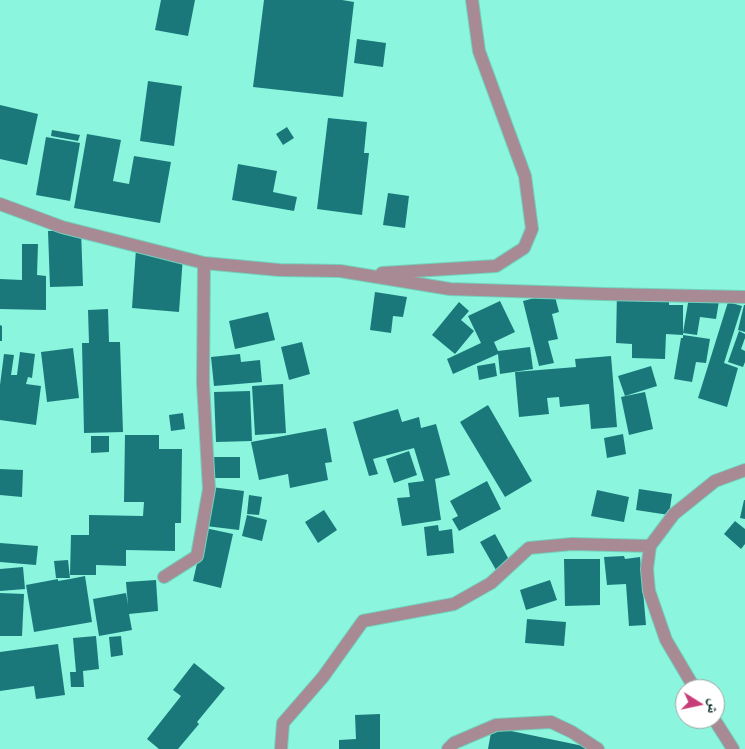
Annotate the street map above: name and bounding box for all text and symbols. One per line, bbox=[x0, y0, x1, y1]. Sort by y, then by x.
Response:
north arrow bbox=[675, 679, 725, 729]
text: ش bbox=[705, 698, 723, 715]

